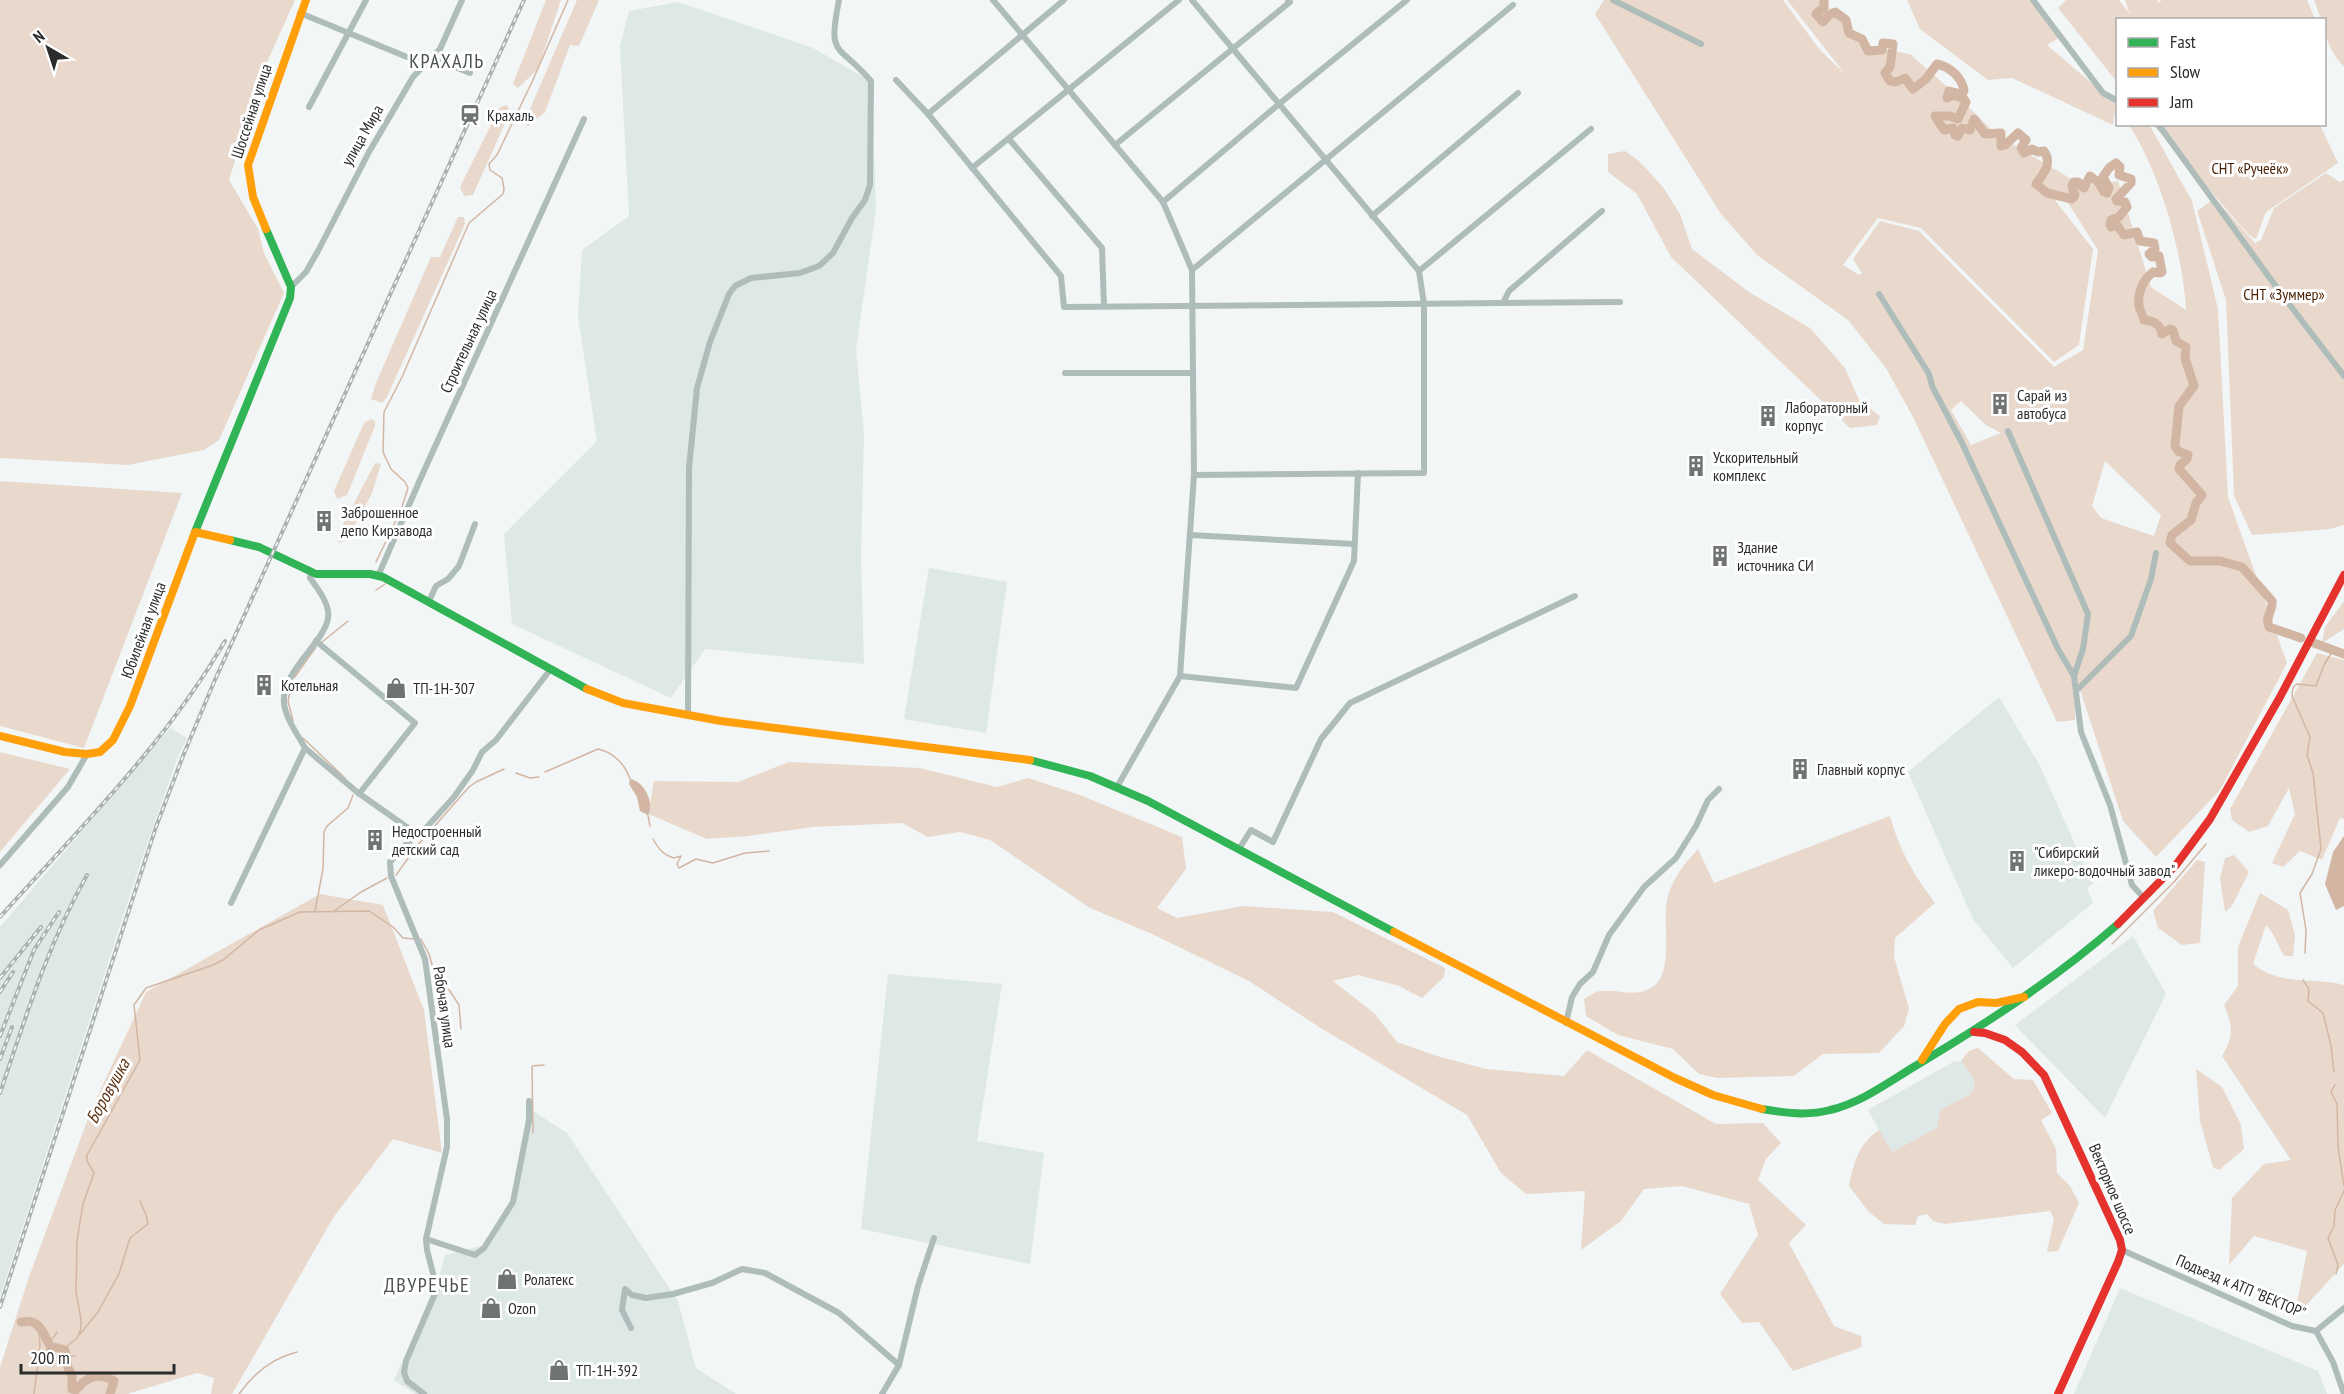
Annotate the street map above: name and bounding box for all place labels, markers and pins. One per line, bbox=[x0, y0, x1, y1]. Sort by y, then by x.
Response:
station icon: Крахаль bbox=[458, 103, 482, 127]
place label: Крахаль bbox=[487, 105, 534, 125]
place label: Сарай из автобуса bbox=[2017, 385, 2068, 423]
building icon: Сарай из автобуса bbox=[1988, 392, 2012, 416]
place label: Лабораторный корпус bbox=[1784, 397, 1868, 435]
building icon: Лабораторный корпус bbox=[1756, 404, 1780, 428]
place label: Ускорительный комплекс bbox=[1713, 447, 1798, 485]
building icon: Ускорительный комплекс bbox=[1684, 454, 1708, 478]
place label: Заброшенное депо Кирзавода bbox=[341, 502, 433, 540]
building icon: Заброшенное депо Кирзавода bbox=[312, 509, 336, 533]
place label: Здание источника СИ bbox=[1737, 537, 1814, 575]
building icon: Здание источника СИ bbox=[1708, 544, 1732, 568]
building icon: Котельная bbox=[252, 673, 276, 697]
place label: Котельная bbox=[281, 675, 338, 695]
shop icon: ТП-1Н-307 bbox=[384, 676, 408, 700]
place label: ТП-1Н-307 bbox=[413, 678, 475, 698]
building icon: Главный корпус bbox=[1788, 757, 1812, 781]
place label: Главный корпус bbox=[1817, 759, 1905, 779]
place label: Недостроенный детский сад bbox=[392, 821, 482, 859]
building icon: Недостроенный детский сад bbox=[363, 828, 387, 852]
place label: "Сибирский ликеро-водочный завод" bbox=[2033, 842, 2175, 880]
building icon: "Сибирский ликеро-водочный завод" bbox=[2005, 849, 2029, 873]
shop icon: Ролатекс bbox=[495, 1267, 519, 1291]
place label: Ролатекс bbox=[524, 1269, 574, 1289]
shop icon: Ozon bbox=[479, 1296, 503, 1320]
place label: Ozon bbox=[508, 1298, 536, 1318]
shop icon: ТП-1Н-392 bbox=[547, 1358, 571, 1382]
place label: ТП-1Н-392 bbox=[576, 1360, 638, 1380]

